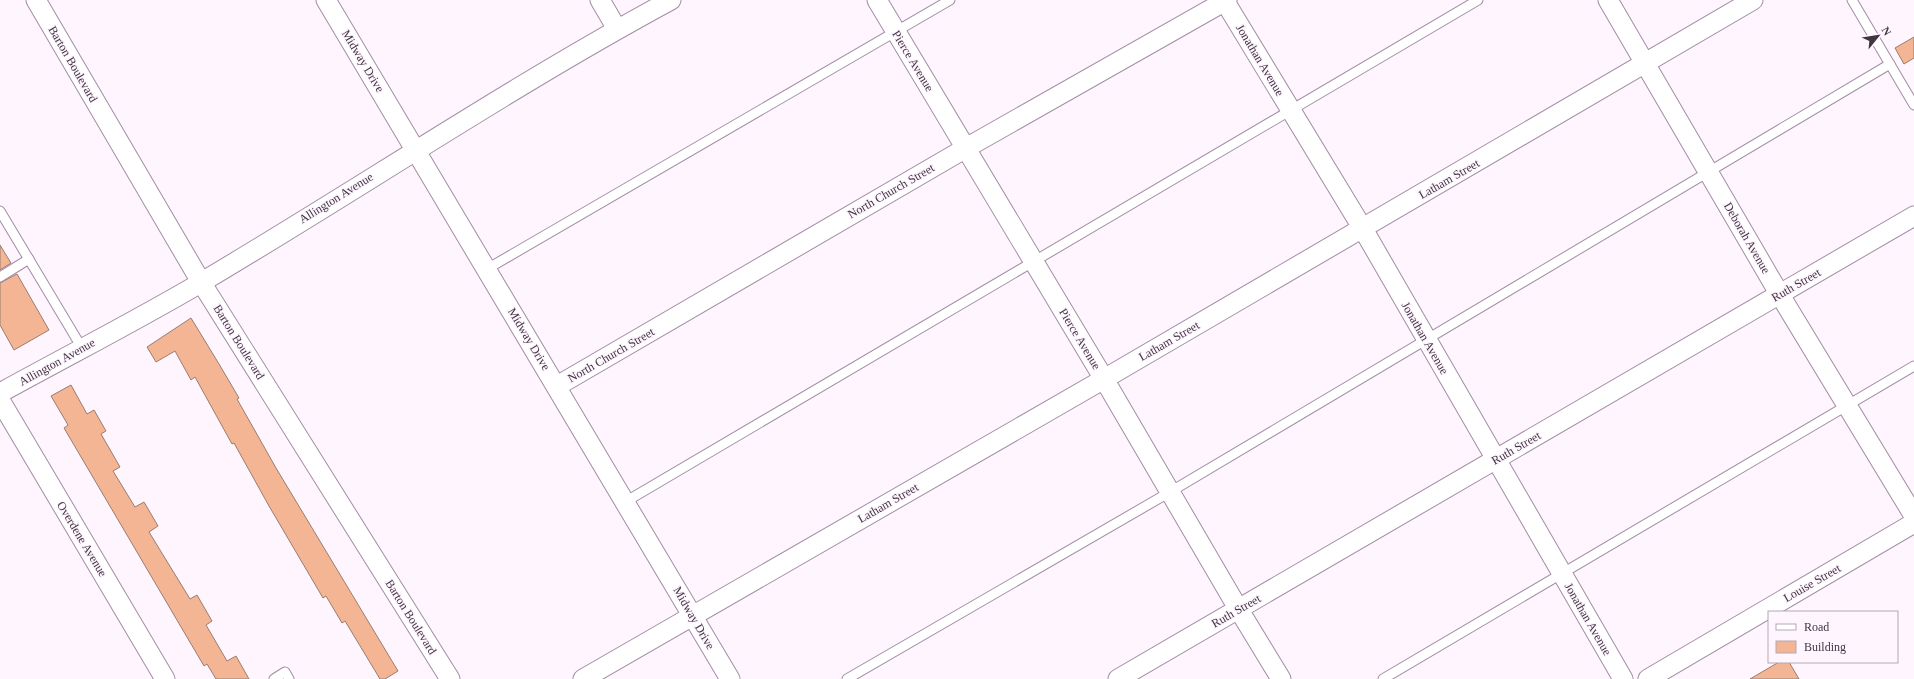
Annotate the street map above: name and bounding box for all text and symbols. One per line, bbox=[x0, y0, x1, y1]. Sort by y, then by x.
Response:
north arrow bbox=[1858, 16, 1898, 56]
street label: Jonathan Avenue bbox=[1233, 21, 1287, 99]
street label: Barton Boulevard bbox=[46, 23, 100, 105]
text: N bbox=[1879, 25, 1894, 37]
street label: Midway Drive bbox=[339, 27, 387, 95]
street label: Pierce Avenue bbox=[889, 28, 937, 94]
street label: Latham Street bbox=[1416, 156, 1482, 202]
street label: North Church Street bbox=[845, 160, 937, 221]
street label: Allington Avenue bbox=[296, 170, 376, 226]
street label: Deborah Avenue bbox=[1721, 200, 1773, 276]
street label: Ruth Street bbox=[1769, 265, 1824, 305]
street label: Jonathan Avenue bbox=[1399, 299, 1451, 377]
street label: Barton Boulevard bbox=[210, 302, 268, 382]
street label: Midway Drive bbox=[505, 305, 553, 373]
street label: Pierce Avenue bbox=[1056, 306, 1104, 372]
street label: Latham Street bbox=[1136, 318, 1202, 364]
street label: North Church Street bbox=[565, 324, 657, 385]
street label: Allington Avenue bbox=[17, 335, 97, 389]
street label: Ruth Street bbox=[1489, 428, 1544, 468]
street label: Latham Street bbox=[855, 480, 921, 526]
street label: Overdene Avenue bbox=[54, 499, 110, 579]
street label: Louise Street bbox=[1781, 561, 1844, 605]
street label: Barton Boulevard bbox=[382, 577, 440, 657]
street label: Jonathan Avenue bbox=[1562, 580, 1614, 658]
street label: Midway Drive bbox=[670, 584, 718, 652]
street label: Ruth Street bbox=[1209, 591, 1264, 631]
legend bbox=[1768, 611, 1898, 663]
text: Road bbox=[1804, 620, 1829, 634]
text: Building bbox=[1804, 640, 1846, 654]

